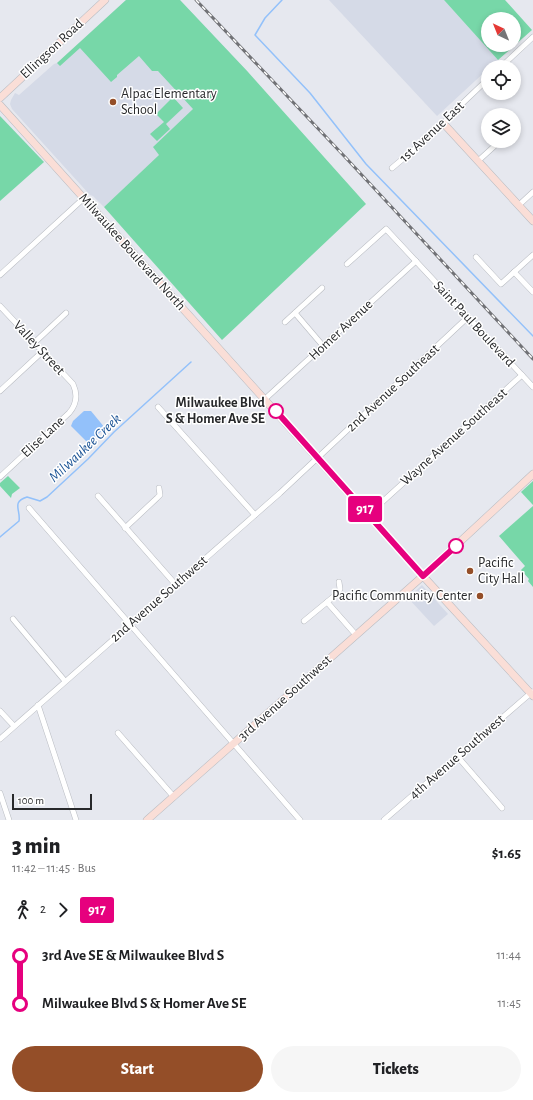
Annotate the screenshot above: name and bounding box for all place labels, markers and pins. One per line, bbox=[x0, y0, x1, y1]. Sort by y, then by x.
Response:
place label: Alpac Elementary School bbox=[121, 87, 217, 117]
marker: Alpac Elementary School bbox=[108, 97, 118, 107]
place label: Milwaukee Blvd S & Homer Ave SE bbox=[166, 396, 266, 426]
marker: Milwaukee Blvd S & Homer Ave SE bbox=[268, 403, 284, 419]
unlabelled marker bbox=[448, 538, 464, 554]
place label: Pacific City Hall bbox=[478, 556, 524, 586]
marker: Pacific City Hall bbox=[465, 566, 475, 576]
place label: Pacific Community Center bbox=[332, 589, 472, 603]
marker: Pacific Community Center bbox=[475, 591, 485, 601]

